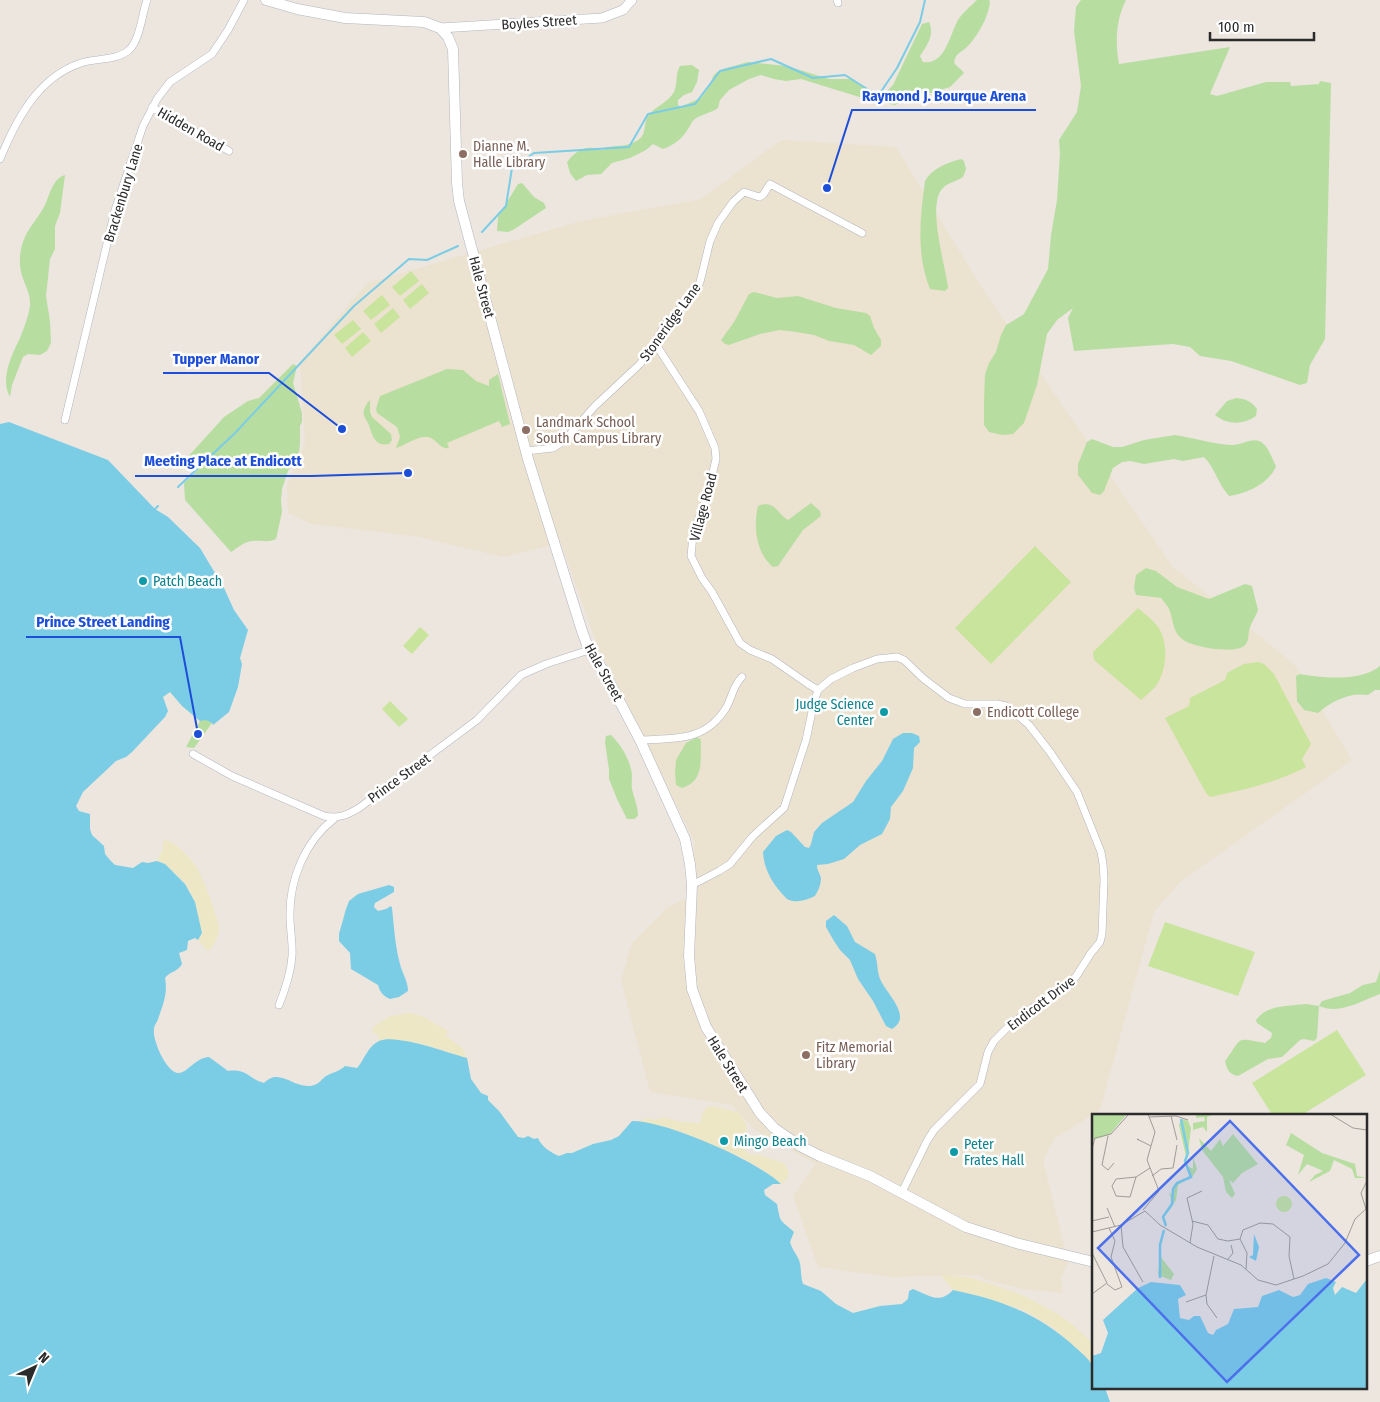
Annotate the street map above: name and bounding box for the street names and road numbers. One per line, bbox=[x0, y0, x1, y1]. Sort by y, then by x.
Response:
street label: Boyles Street bbox=[501, 11, 578, 34]
street label: Hidden Road bbox=[155, 104, 227, 155]
street label: Brackenbury Lane bbox=[100, 142, 147, 244]
street label: Hale Street bbox=[465, 254, 498, 320]
street label: Stoneridge Lane bbox=[636, 280, 705, 365]
street label: Village Road bbox=[686, 471, 721, 543]
street label: Hale Street bbox=[581, 640, 627, 704]
street label: Prince Street bbox=[365, 750, 434, 807]
street label: Endicott Drive bbox=[1004, 972, 1078, 1034]
street label: Hale Street bbox=[704, 1033, 752, 1096]

